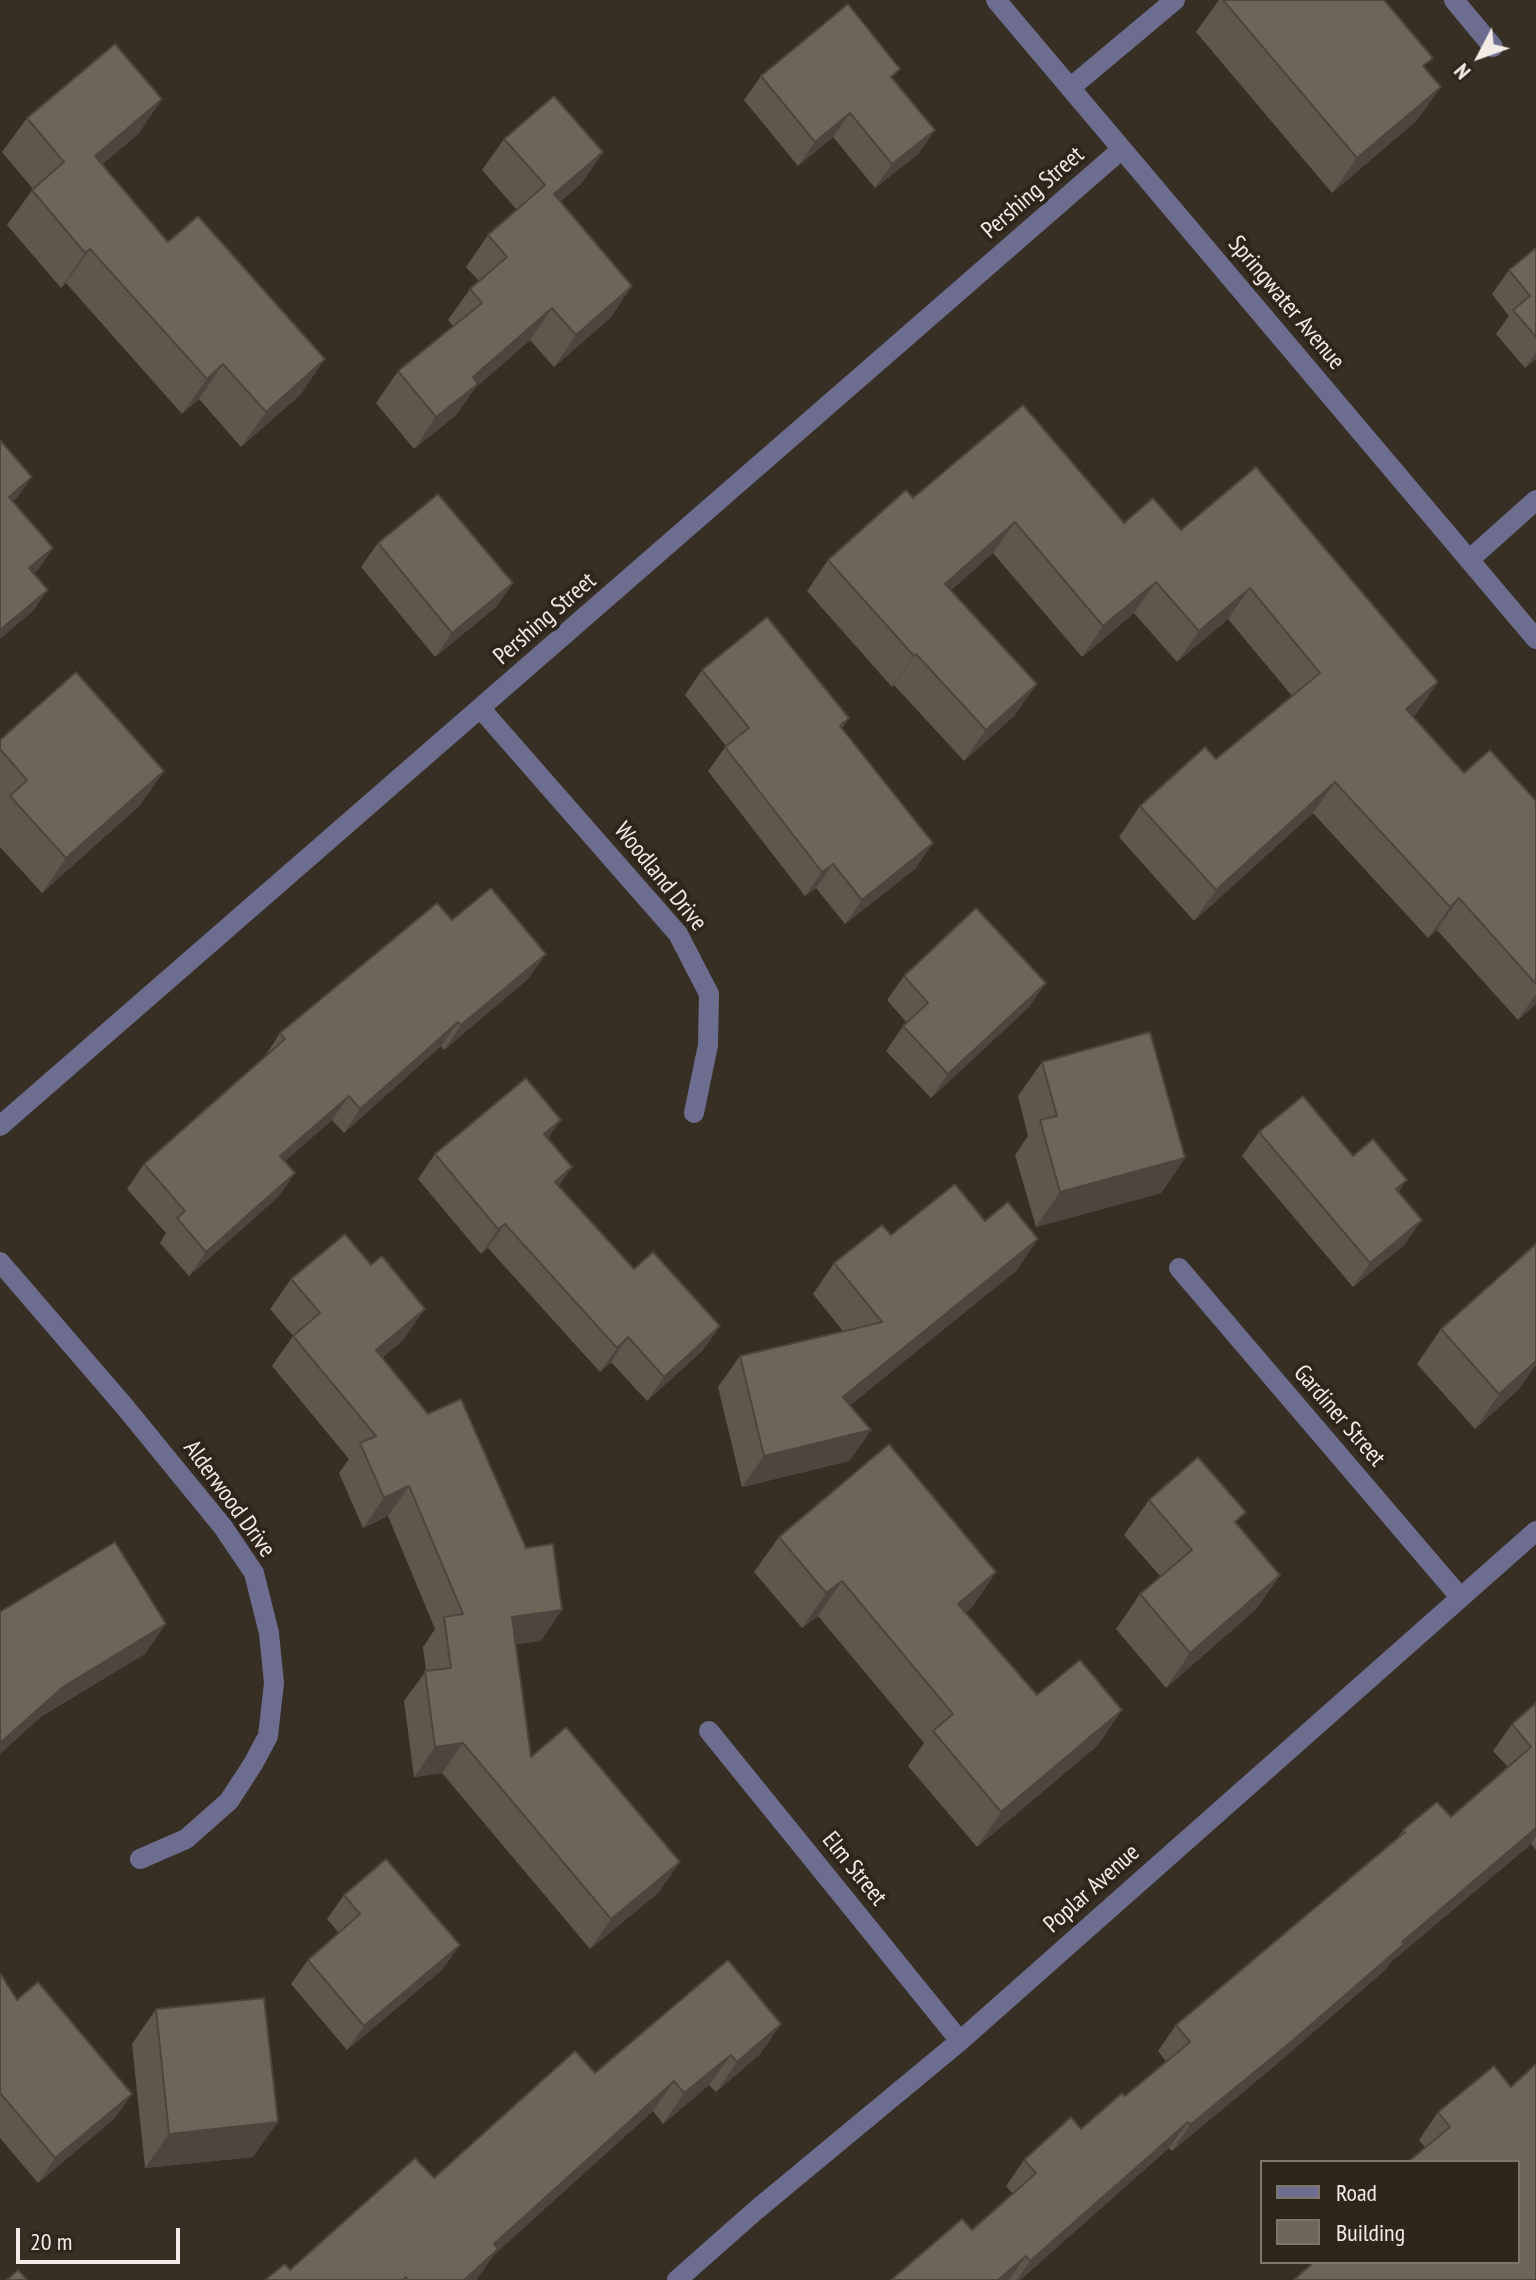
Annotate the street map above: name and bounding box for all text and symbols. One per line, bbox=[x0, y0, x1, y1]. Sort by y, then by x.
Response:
north arrow bbox=[1440, 16, 1520, 96]
text: N bbox=[1447, 58, 1476, 85]
street label: Pershing Street bbox=[976, 141, 1090, 245]
street label: Springwater Avenue bbox=[1222, 230, 1350, 376]
street label: Pershing Street bbox=[488, 567, 602, 671]
street label: Woodland Drive bbox=[608, 817, 712, 937]
street label: Gardiner Street bbox=[1287, 1359, 1391, 1473]
street label: Alderwood Drive bbox=[177, 1435, 281, 1563]
street label: Elm Street bbox=[816, 1826, 892, 1912]
street label: Poplar Avenue bbox=[1038, 1839, 1146, 1939]
legend bbox=[1260, 2160, 1520, 2264]
text: Road bbox=[1336, 2177, 1377, 2208]
scale bar bbox=[20, 2212, 184, 2262]
text: Building bbox=[1336, 2217, 1405, 2248]
text: 20 m bbox=[30, 2226, 72, 2257]

